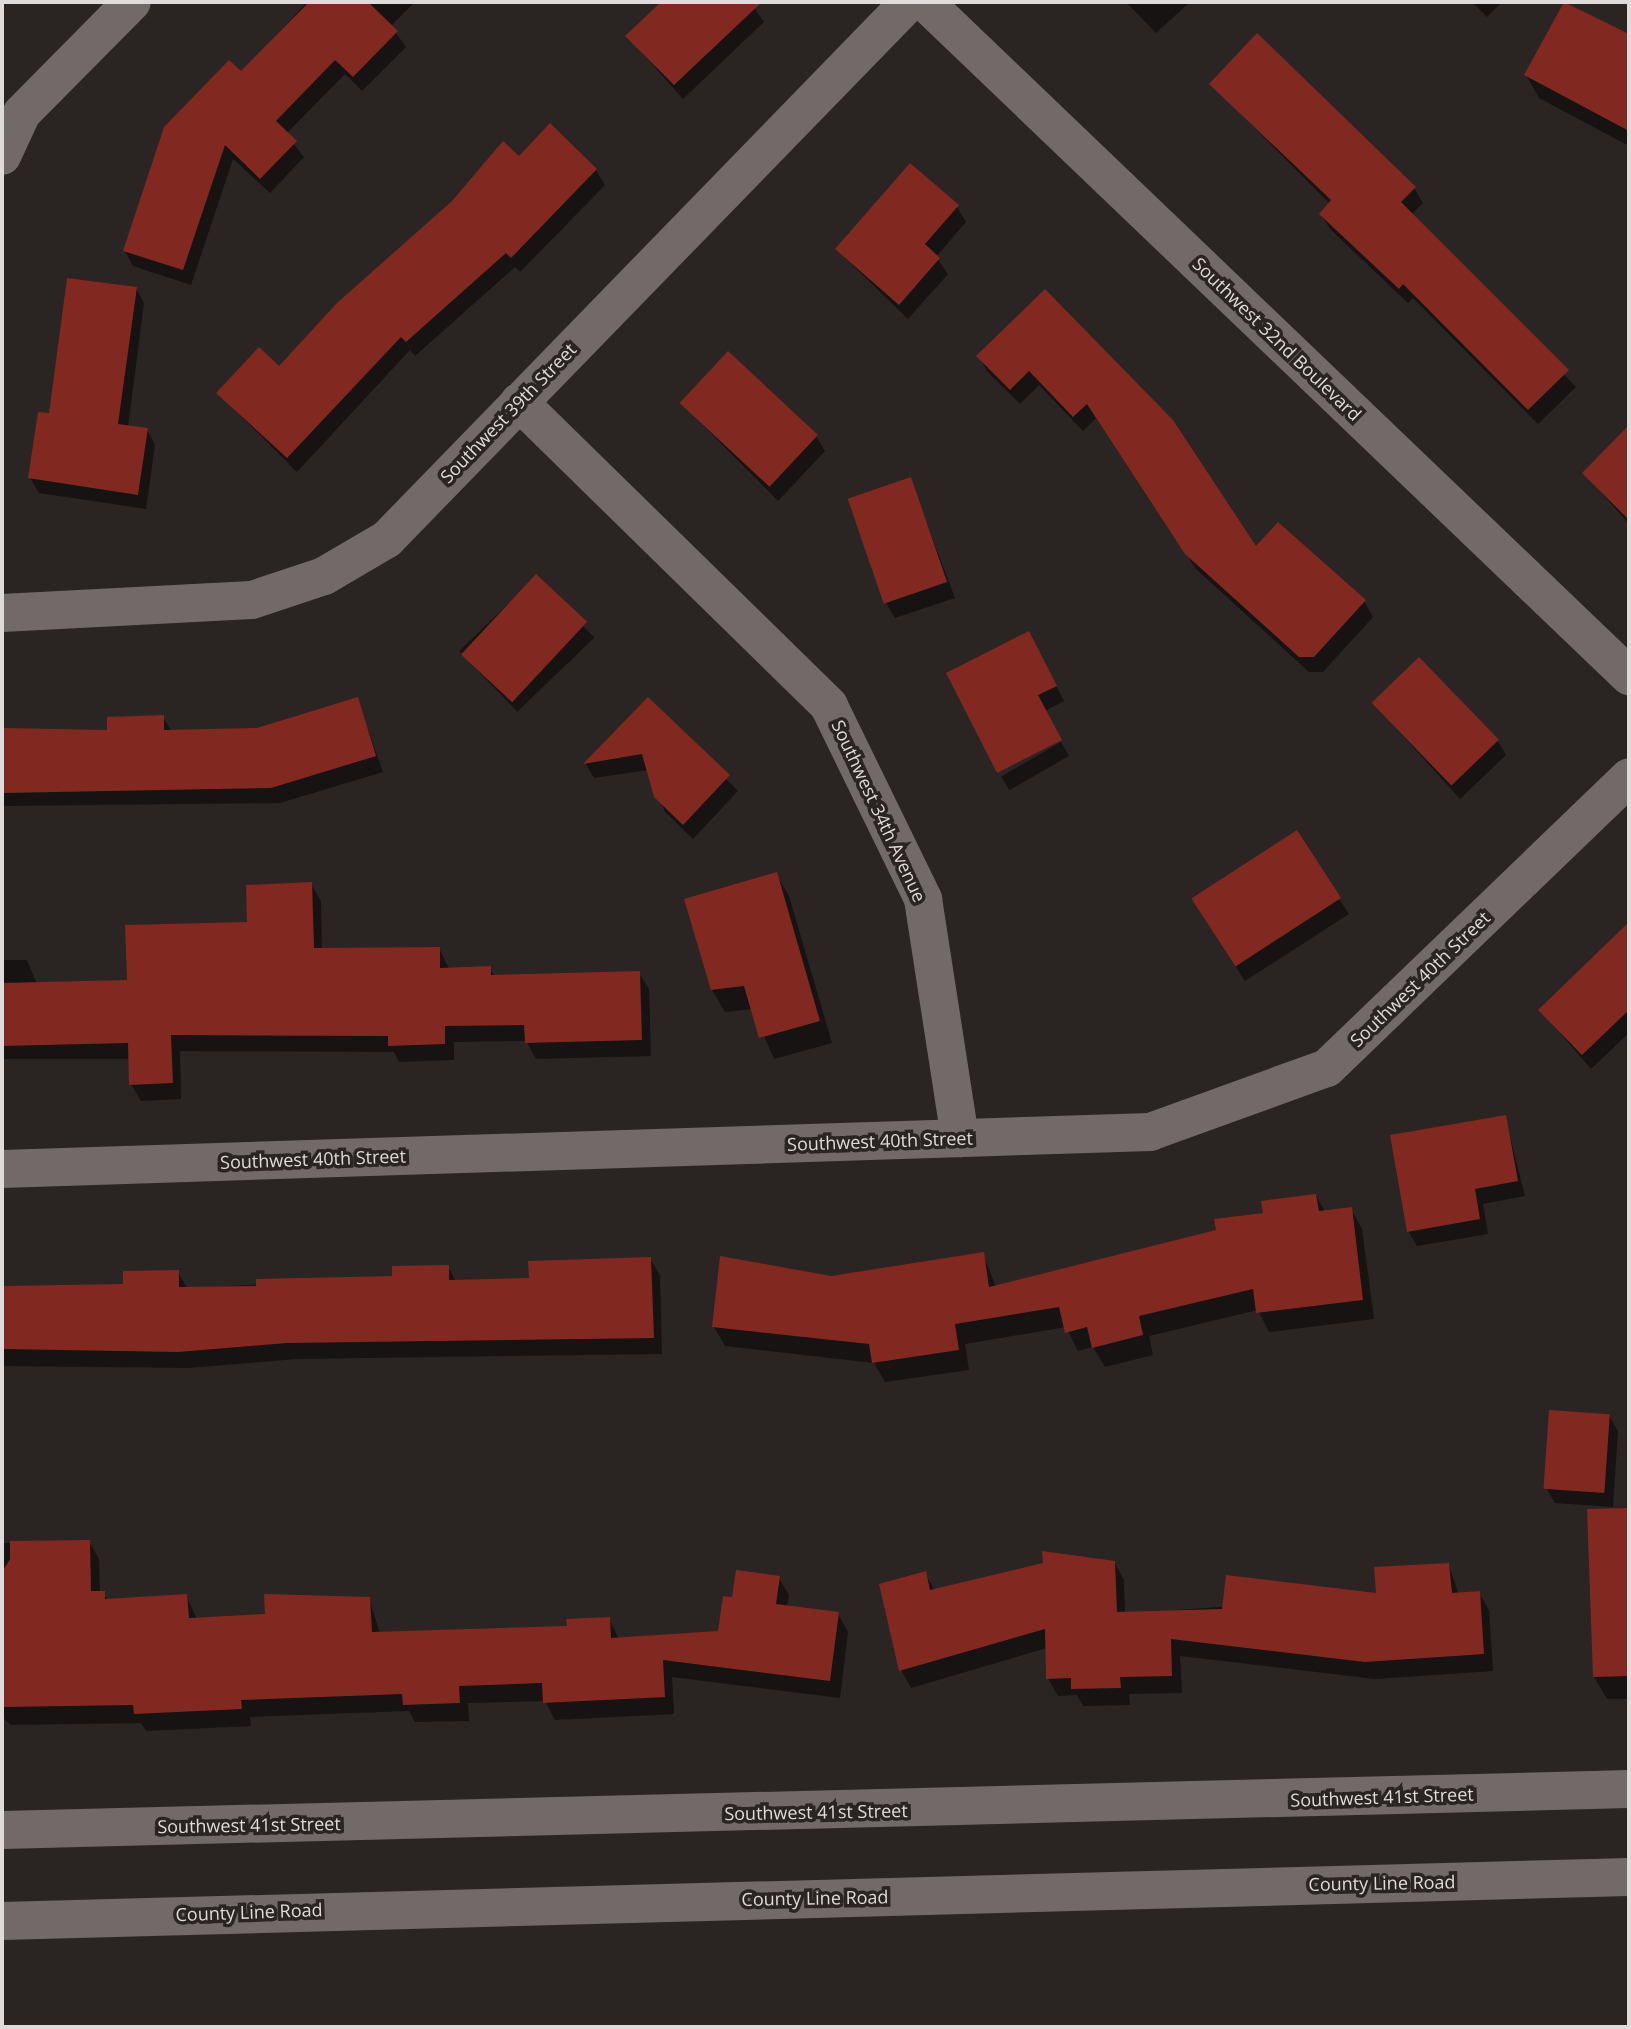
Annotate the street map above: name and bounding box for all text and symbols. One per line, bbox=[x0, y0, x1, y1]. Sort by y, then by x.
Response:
street label: Southwest 32nd Boulevard bbox=[1188, 253, 1366, 425]
street label: Southwest 39th Street bbox=[436, 339, 580, 487]
street label: Southwest 34th Avenue bbox=[827, 717, 931, 905]
street label: Southwest 40th Street bbox=[1346, 907, 1494, 1051]
street label: Southwest 40th Street bbox=[787, 1127, 973, 1155]
street label: Southwest 40th Street bbox=[220, 1145, 406, 1173]
street label: Southwest 41st Street bbox=[1290, 1783, 1474, 1811]
street label: Southwest 41st Street bbox=[724, 1800, 908, 1824]
street label: Southwest 41st Street bbox=[157, 1813, 341, 1837]
street label: County Line Road bbox=[1308, 1871, 1456, 1895]
street label: County Line Road bbox=[741, 1886, 889, 1910]
street label: County Line Road bbox=[175, 1899, 323, 1925]

